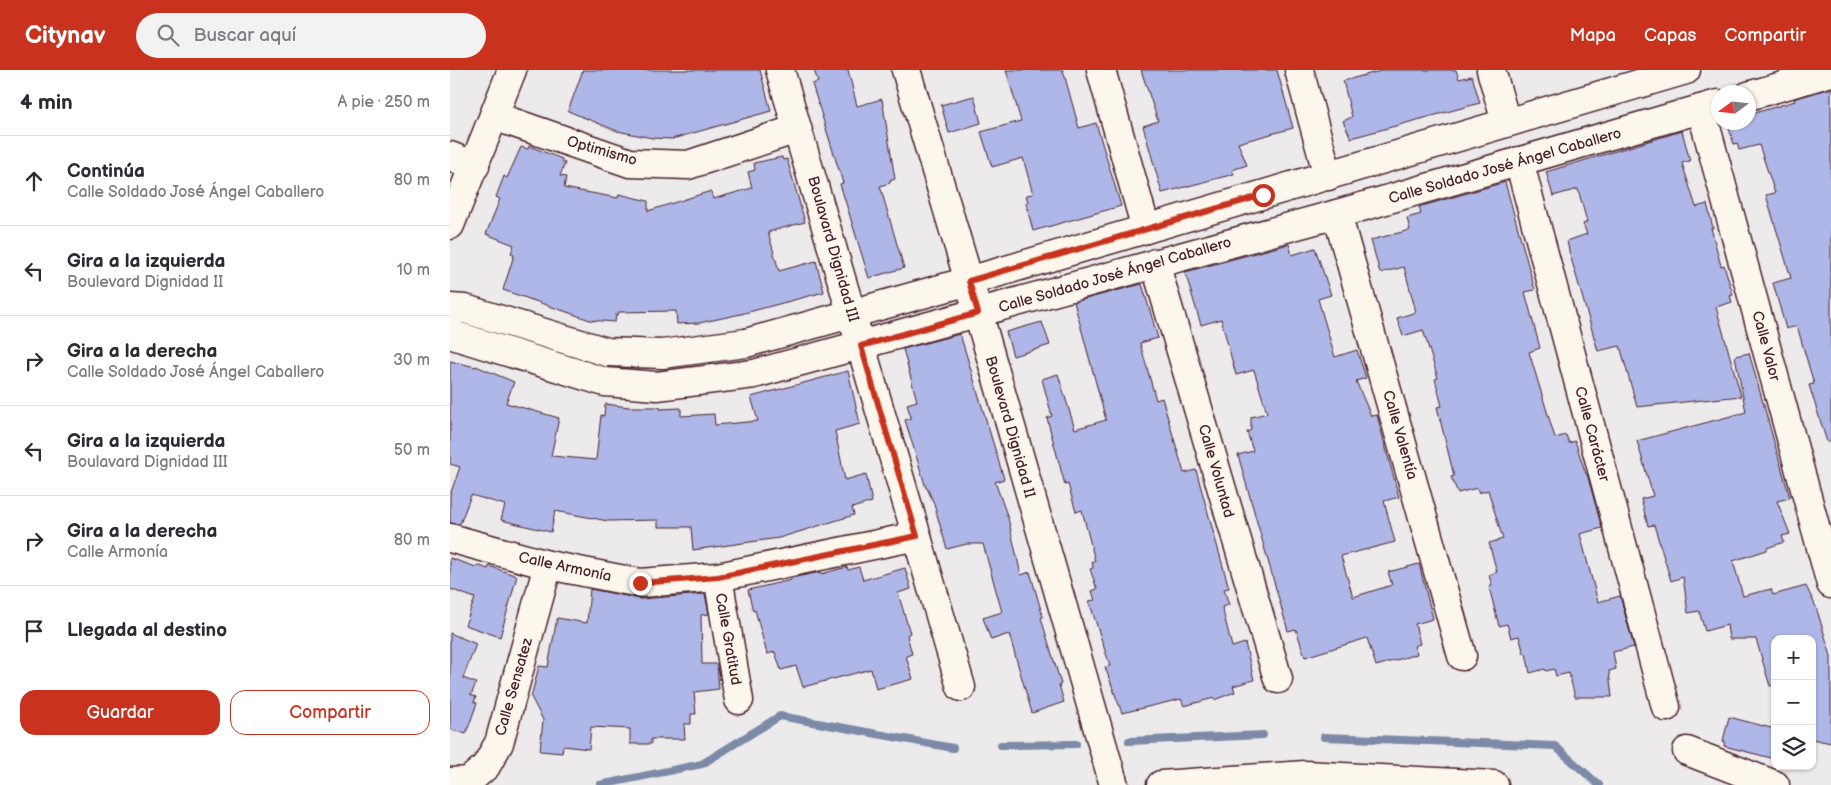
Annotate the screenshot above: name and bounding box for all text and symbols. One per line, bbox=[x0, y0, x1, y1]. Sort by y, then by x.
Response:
search box bbox=[136, 13, 486, 58]
text: Citynav bbox=[25, 21, 106, 50]
icon: search bbox=[154, 21, 182, 49]
text: Buscar aquí bbox=[194, 24, 296, 47]
text: Mapa bbox=[1570, 25, 1616, 46]
text: Capas bbox=[1644, 25, 1697, 46]
text: Compartir bbox=[1725, 25, 1806, 46]
north arrow bbox=[1711, 85, 1756, 130]
text: 4 min bbox=[20, 90, 73, 115]
text: A pie · 250 m bbox=[337, 93, 430, 112]
street label: Calle Soldado José Ángel Caballero bbox=[1386, 124, 1624, 208]
street label: Optimismo bbox=[565, 132, 639, 170]
text: Continúa bbox=[67, 160, 145, 183]
icon: ahead bbox=[20, 167, 48, 195]
text: 80 m bbox=[394, 171, 430, 190]
street label: Boulavard Dignidad III bbox=[803, 174, 863, 324]
text: Calle Soldado José Ángel Caballero bbox=[67, 183, 324, 202]
route start bbox=[1252, 184, 1275, 207]
street label: Calle Soldado José Ángel Caballero bbox=[996, 233, 1234, 317]
text: Gira a la izquierda bbox=[67, 250, 225, 273]
icon: left bbox=[20, 257, 48, 285]
text: 10 m bbox=[397, 261, 430, 280]
text: Boulevard Dignidad II bbox=[67, 273, 223, 292]
street label: Calle Valor bbox=[1748, 309, 1785, 384]
text: Gira a la derecha bbox=[67, 340, 217, 363]
icon: right bbox=[20, 347, 48, 375]
text: 30 m bbox=[393, 351, 430, 370]
street label: Boulevard Dignidad II bbox=[981, 354, 1039, 500]
text: Calle Soldado José Ángel Caballero bbox=[67, 363, 324, 382]
street label: Calle Carácter bbox=[1570, 384, 1614, 484]
street label: Calle Valentía bbox=[1378, 388, 1422, 482]
street label: Calle Voluntad bbox=[1194, 422, 1238, 520]
text: Gira a la izquierda bbox=[67, 430, 225, 453]
icon: left bbox=[20, 437, 48, 465]
text: 50 m bbox=[394, 441, 430, 460]
text: Boulavard Dignidad III bbox=[67, 453, 228, 472]
text: Gira a la derecha bbox=[67, 520, 217, 543]
icon: right bbox=[20, 527, 48, 555]
text: 80 m bbox=[394, 531, 430, 550]
text: Calle Armonía bbox=[67, 543, 168, 562]
street label: Calle Armonía bbox=[517, 548, 613, 586]
route end bbox=[629, 572, 652, 595]
street label: Calle Gratitud bbox=[711, 591, 745, 687]
icon: arrive bbox=[20, 617, 48, 645]
text: Llegada al destino bbox=[67, 619, 227, 642]
street label: Calle Sensatez bbox=[491, 635, 537, 738]
map controls bbox=[1771, 635, 1816, 770]
button: + bbox=[1771, 635, 1816, 680]
button: − bbox=[1771, 680, 1816, 725]
button: Guardar bbox=[20, 690, 220, 735]
button: Compartir bbox=[230, 690, 430, 735]
button: layers bbox=[1771, 725, 1816, 770]

